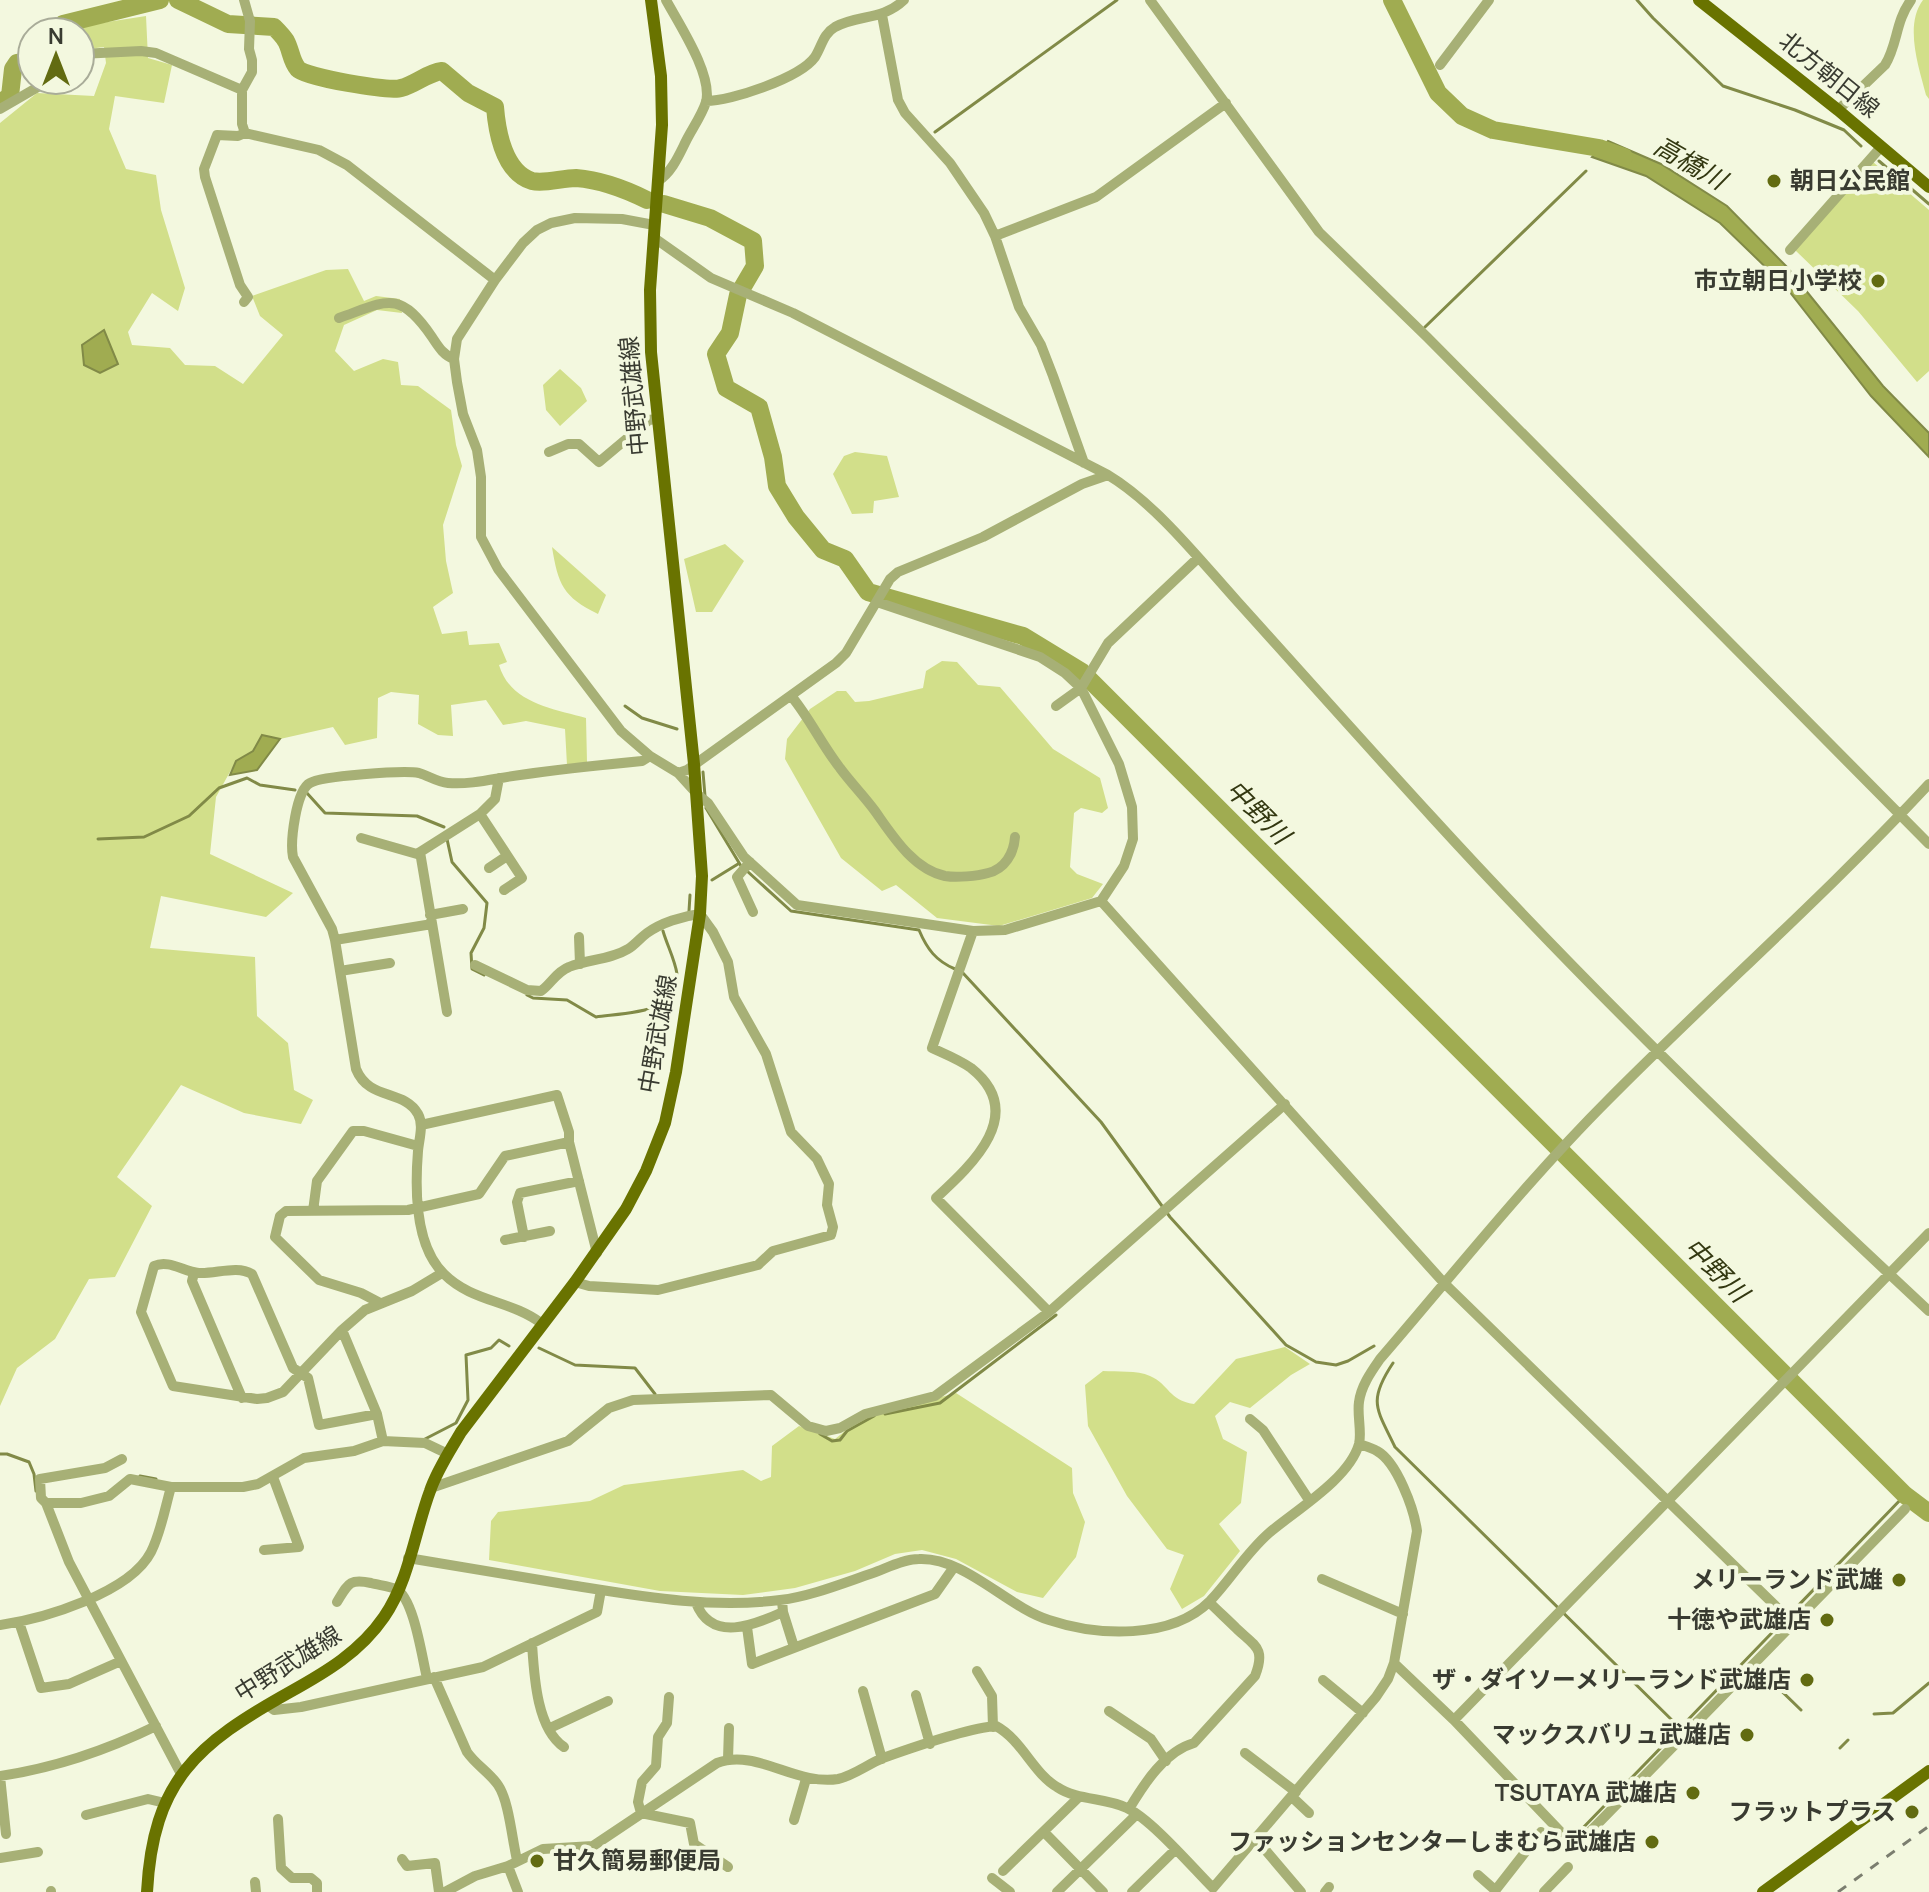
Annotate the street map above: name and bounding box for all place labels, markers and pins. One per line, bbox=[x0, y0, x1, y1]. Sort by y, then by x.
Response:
place label: 朝日公民館 bbox=[1790, 163, 1910, 196]
marker: 朝日公民館 bbox=[1765, 172, 1783, 190]
place label: 市立朝日小学校 bbox=[1694, 263, 1862, 296]
marker: 市立朝日小学校 bbox=[1869, 272, 1887, 290]
place label: メリーランド武雄 bbox=[1691, 1562, 1883, 1595]
marker: メリーランド武雄 bbox=[1890, 1571, 1908, 1589]
place label: 十徳や武雄店 bbox=[1667, 1602, 1811, 1635]
marker: 十徳や武雄店 bbox=[1818, 1611, 1836, 1629]
place label: ザ・ダイソーメリーランド武雄店 bbox=[1432, 1662, 1791, 1695]
marker: ザ・ダイソーメリーランド武雄店 bbox=[1798, 1671, 1816, 1689]
place label: マックスバリュ武雄店 bbox=[1492, 1717, 1731, 1750]
marker: マックスバリュ武雄店 bbox=[1738, 1726, 1756, 1744]
place label: TSUTAYA 武雄店 bbox=[1495, 1775, 1677, 1808]
marker: TSUTAYA 武雄店 bbox=[1684, 1784, 1702, 1802]
place label: フラットプラス bbox=[1728, 1794, 1896, 1827]
marker: フラットプラス bbox=[1903, 1803, 1921, 1821]
place label: ファッションセンターしまむら武雄店 bbox=[1228, 1824, 1636, 1857]
marker: ファッションセンターしまむら武雄店 bbox=[1643, 1833, 1661, 1851]
place label: 甘久簡易郵便局 bbox=[553, 1843, 721, 1876]
marker: 甘久簡易郵便局 bbox=[528, 1852, 546, 1870]

